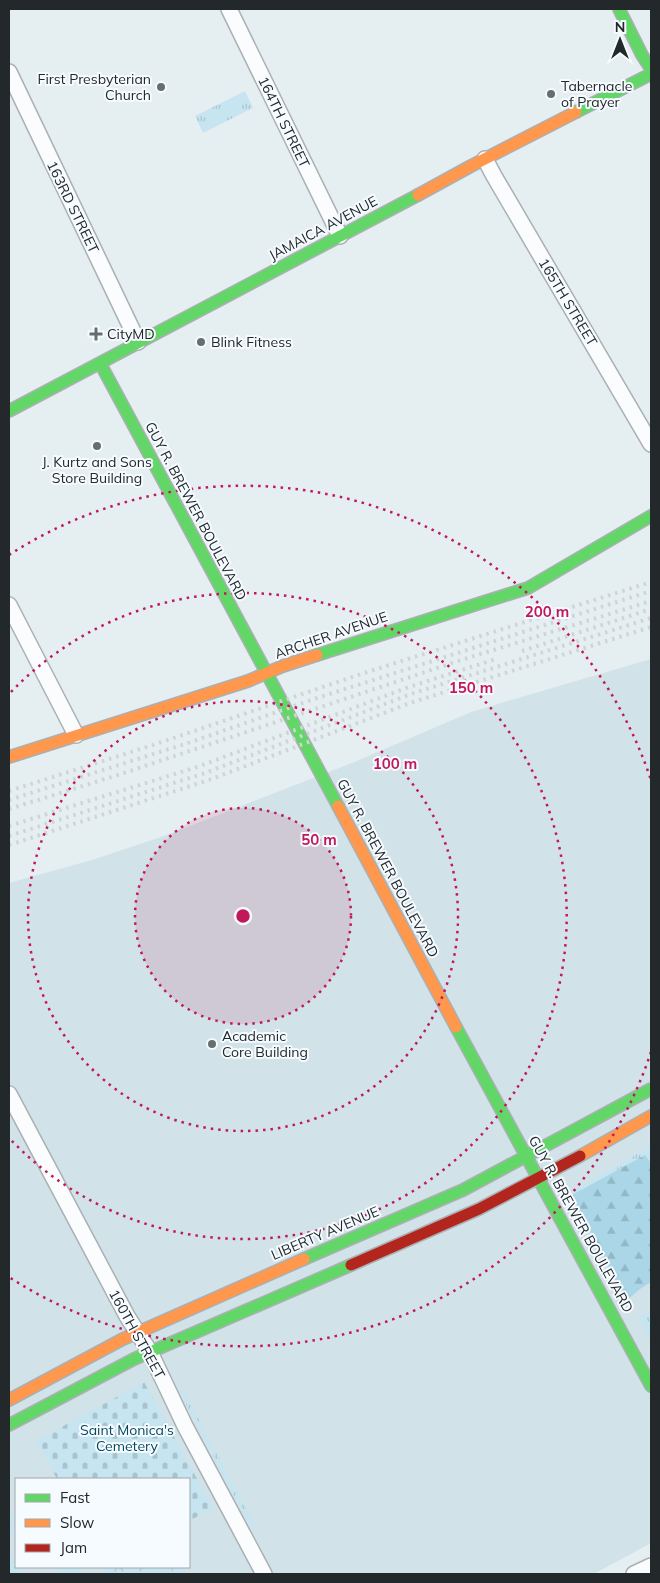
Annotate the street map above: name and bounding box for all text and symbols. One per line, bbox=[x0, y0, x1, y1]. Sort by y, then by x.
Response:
north arrow bbox=[595, 15, 645, 65]
text: N bbox=[615, 18, 625, 36]
place label: First Presbyterian Church bbox=[38, 70, 151, 104]
street label: 164TH STREET bbox=[254, 73, 314, 171]
place label: Tabernacle of Prayer bbox=[561, 77, 632, 111]
marker: First Presbyterian Church bbox=[155, 81, 167, 93]
marker: Tabernacle of Prayer bbox=[545, 88, 557, 100]
street label: 163RD STREET bbox=[43, 158, 103, 257]
street label: JAMAICA AVENUE bbox=[266, 192, 380, 264]
street label: 165TH STREET bbox=[535, 255, 602, 350]
place label: CityMD bbox=[107, 325, 155, 343]
marker: CityMD bbox=[89, 327, 103, 341]
place label: Blink Fitness bbox=[211, 333, 292, 351]
marker: Blink Fitness bbox=[195, 336, 207, 348]
street label: GUY R. BREWER BOULEVARD bbox=[141, 419, 251, 603]
marker: J. Kurtz and Sons Store Building bbox=[91, 440, 103, 452]
place label: J. Kurtz and Sons Store Building bbox=[42, 453, 152, 487]
text: 200 m bbox=[525, 602, 569, 621]
street label: ARCHER AVENUE bbox=[272, 607, 390, 663]
text: 150 m bbox=[449, 678, 493, 697]
text: 100 m bbox=[373, 754, 417, 773]
street label: GUY R. BREWER BOULEVARD bbox=[333, 776, 443, 960]
text: 50 m bbox=[301, 830, 337, 849]
centre of rings bbox=[234, 907, 252, 925]
place label: Academic Core Building bbox=[222, 1027, 308, 1061]
marker: Academic Core Building bbox=[206, 1038, 218, 1050]
street label: GUY R. BREWER BOULEVARD bbox=[525, 1132, 637, 1316]
street label: LIBERTY AVENUE bbox=[268, 1202, 382, 1264]
street label: 160TH STREET bbox=[105, 1286, 169, 1382]
park label: Saint Monica's Cemetery bbox=[80, 1421, 174, 1455]
legend bbox=[15, 1478, 190, 1568]
text: Fast bbox=[60, 1488, 90, 1507]
text: Slow bbox=[60, 1513, 94, 1532]
text: Jam bbox=[60, 1538, 87, 1557]

